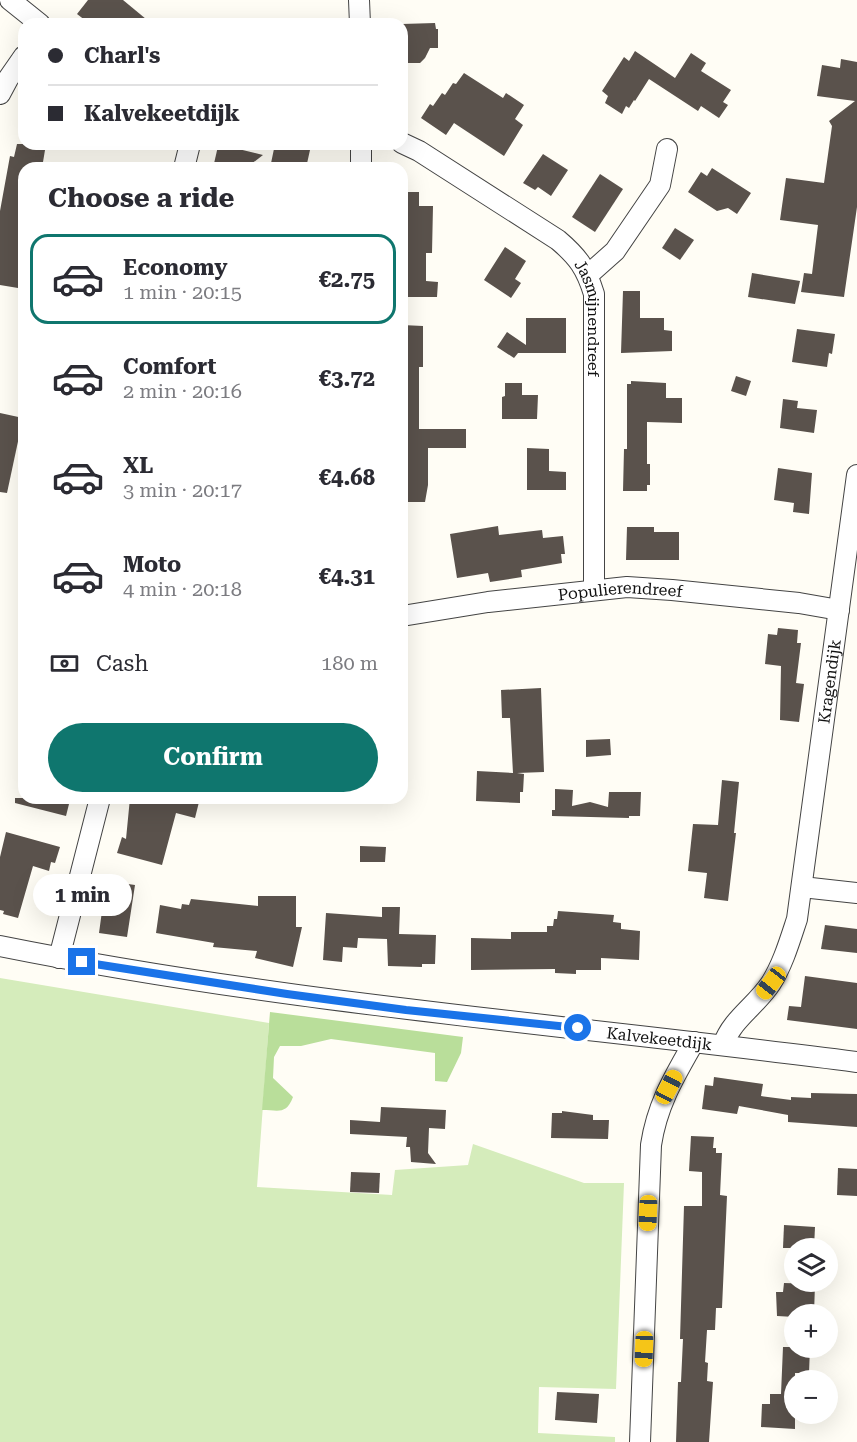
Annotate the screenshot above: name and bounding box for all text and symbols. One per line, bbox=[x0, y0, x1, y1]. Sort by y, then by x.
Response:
text: Charl's bbox=[84, 43, 160, 68]
text: Kalvekeetdijk bbox=[84, 101, 240, 126]
text: Choose a ride bbox=[48, 182, 234, 214]
icon: car bbox=[51, 252, 105, 306]
text: Economy bbox=[123, 255, 227, 280]
street label: Jasmijnendreef bbox=[571, 256, 604, 378]
text: €2.75 bbox=[319, 267, 375, 292]
text: 1 min · 20:15 bbox=[123, 280, 242, 304]
icon: car bbox=[51, 351, 105, 405]
text: Comfort bbox=[123, 354, 216, 379]
text: €3.72 bbox=[319, 366, 375, 391]
text: 2 min · 20:16 bbox=[123, 379, 242, 403]
icon: car bbox=[51, 450, 105, 504]
text: XL bbox=[123, 453, 153, 478]
text: €4.68 bbox=[319, 465, 375, 490]
text: 3 min · 20:17 bbox=[123, 478, 242, 502]
icon: car bbox=[51, 549, 105, 603]
text: Moto bbox=[123, 552, 181, 577]
text: €4.31 bbox=[319, 564, 375, 589]
text: 4 min · 20:18 bbox=[123, 577, 242, 601]
street label: Populierendreef bbox=[557, 577, 684, 604]
street label: Kragendijk bbox=[814, 638, 844, 725]
icon: cash bbox=[48, 647, 81, 680]
text: Cash bbox=[96, 651, 148, 676]
text: 180 m bbox=[321, 651, 378, 675]
button: Confirm bbox=[48, 723, 378, 792]
callout: 1 min bbox=[32, 875, 132, 917]
text: 1 min bbox=[55, 883, 110, 907]
route end bbox=[68, 948, 95, 975]
car bbox=[753, 963, 789, 1003]
route start bbox=[564, 1014, 591, 1041]
street label: Kalvekeetdijk bbox=[606, 1023, 713, 1054]
car bbox=[653, 1067, 685, 1107]
car bbox=[638, 1195, 658, 1231]
map controls bbox=[784, 1238, 838, 1424]
button: layers bbox=[784, 1238, 838, 1292]
button: + bbox=[784, 1304, 838, 1358]
car bbox=[634, 1331, 654, 1367]
button: − bbox=[784, 1370, 838, 1424]

